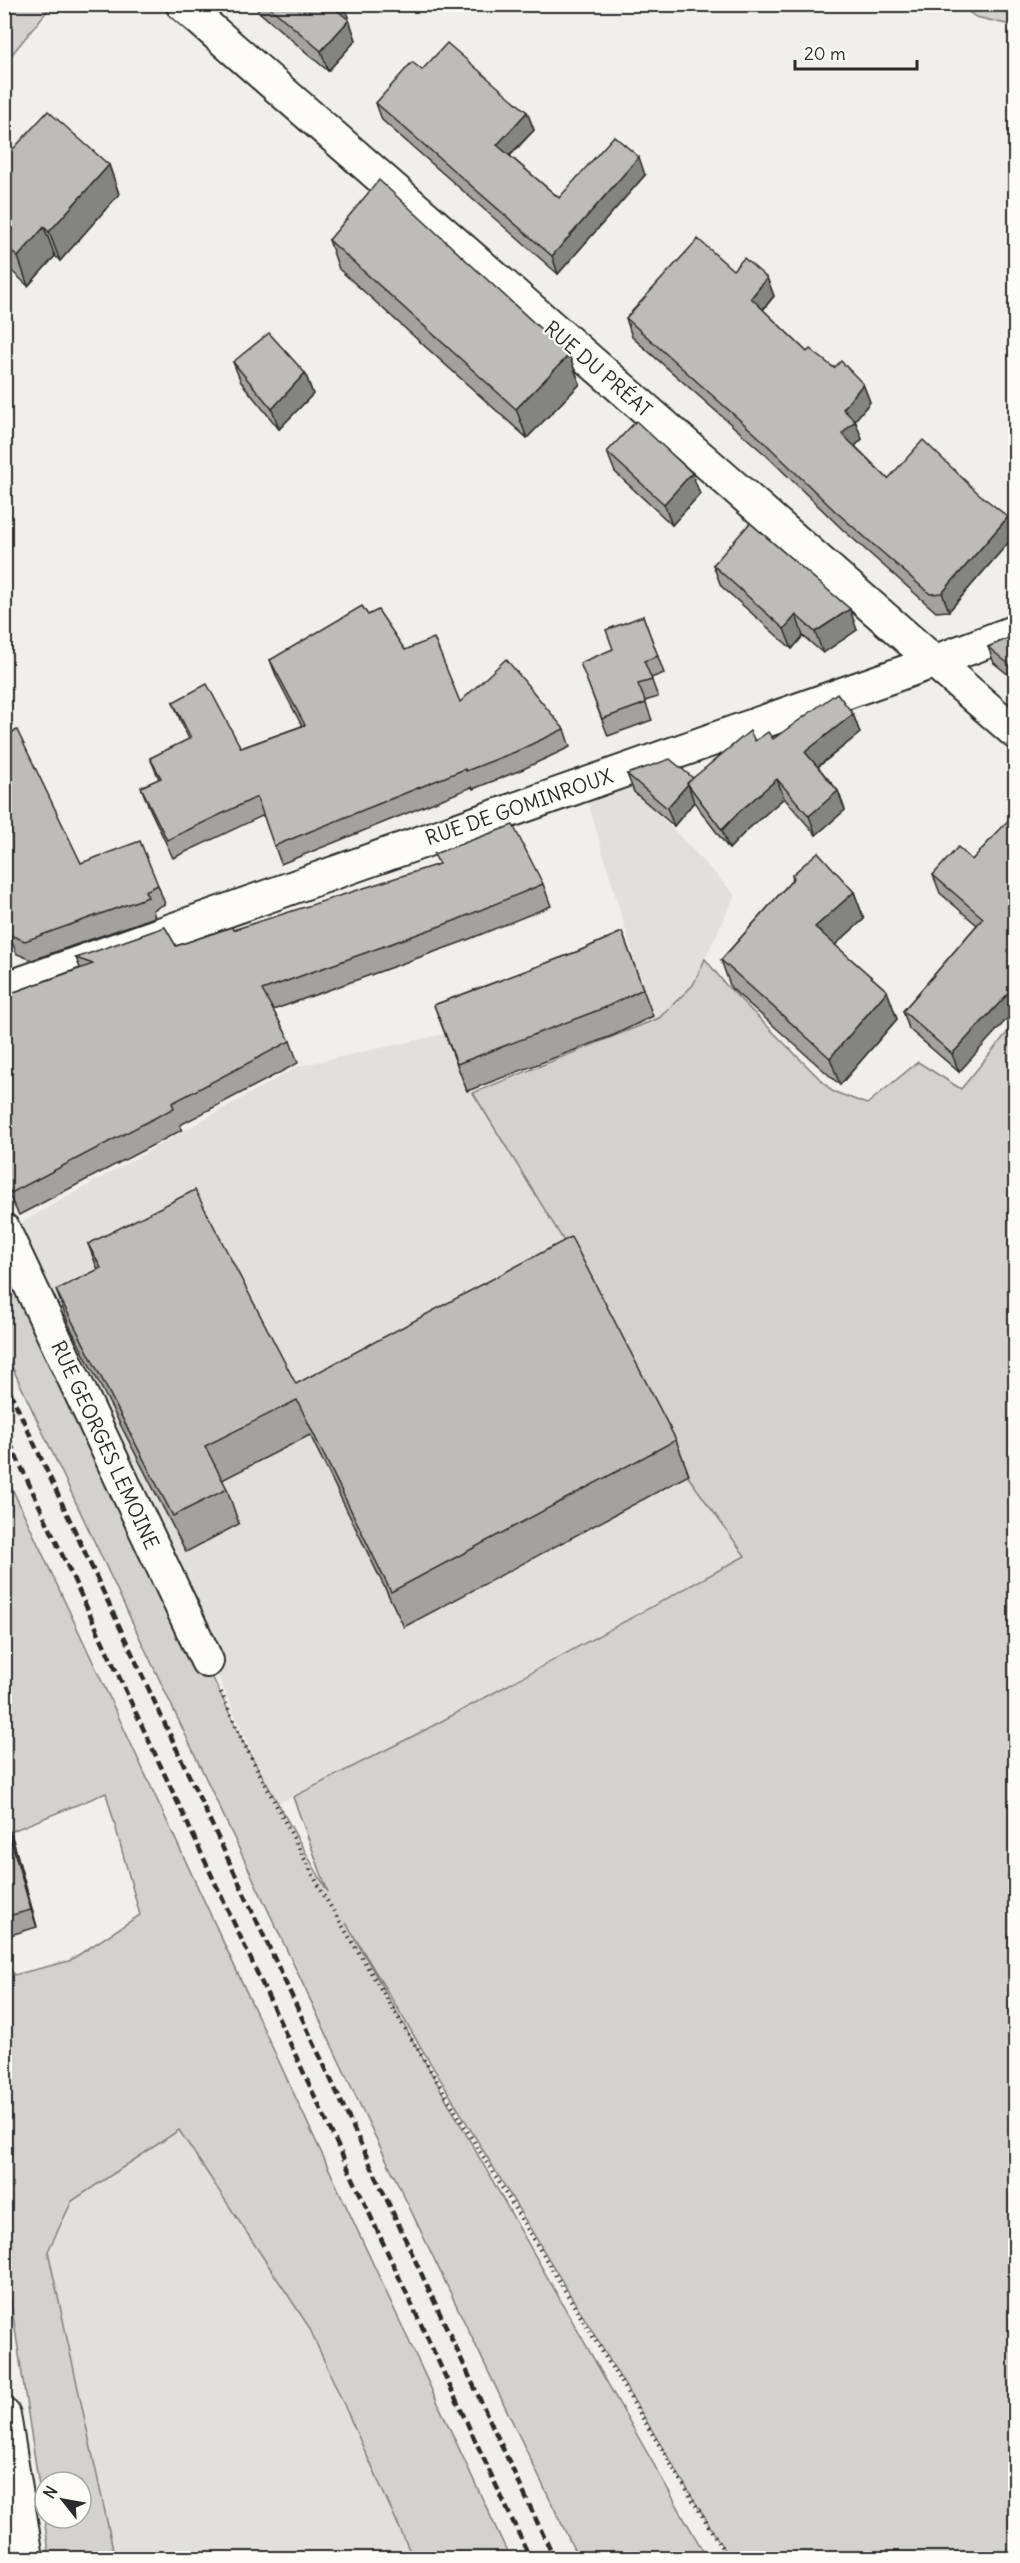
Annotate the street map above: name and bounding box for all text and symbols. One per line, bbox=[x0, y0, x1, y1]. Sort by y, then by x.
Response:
scale bar bbox=[795, 33, 916, 71]
text: 20 m bbox=[804, 42, 846, 65]
street label: RUE DU PRÉAT bbox=[539, 315, 657, 422]
street label: RUE DE GOMINROUX bbox=[422, 763, 616, 850]
street label: RUE GEORGES LEMOINE bbox=[46, 1337, 165, 1553]
north arrow bbox=[33, 2470, 93, 2530]
text: N bbox=[39, 2482, 62, 2502]

